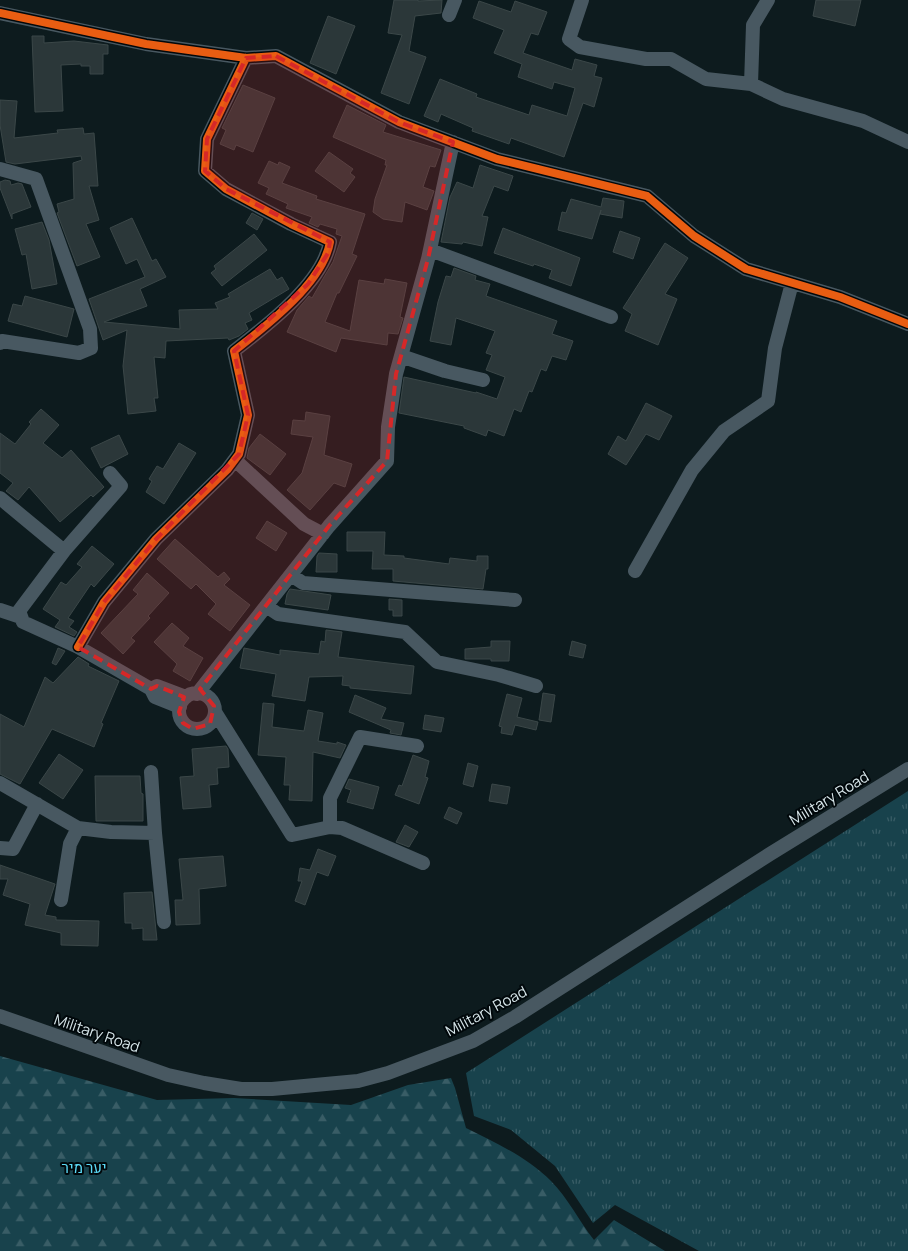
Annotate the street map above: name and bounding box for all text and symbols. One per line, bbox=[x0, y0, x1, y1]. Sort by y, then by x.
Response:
street label: Military Road bbox=[785, 766, 873, 830]
street label: Military Road bbox=[442, 981, 530, 1041]
street label: Military Road bbox=[51, 1009, 143, 1057]
park label: יער מיר bbox=[62, 1157, 106, 1178]

